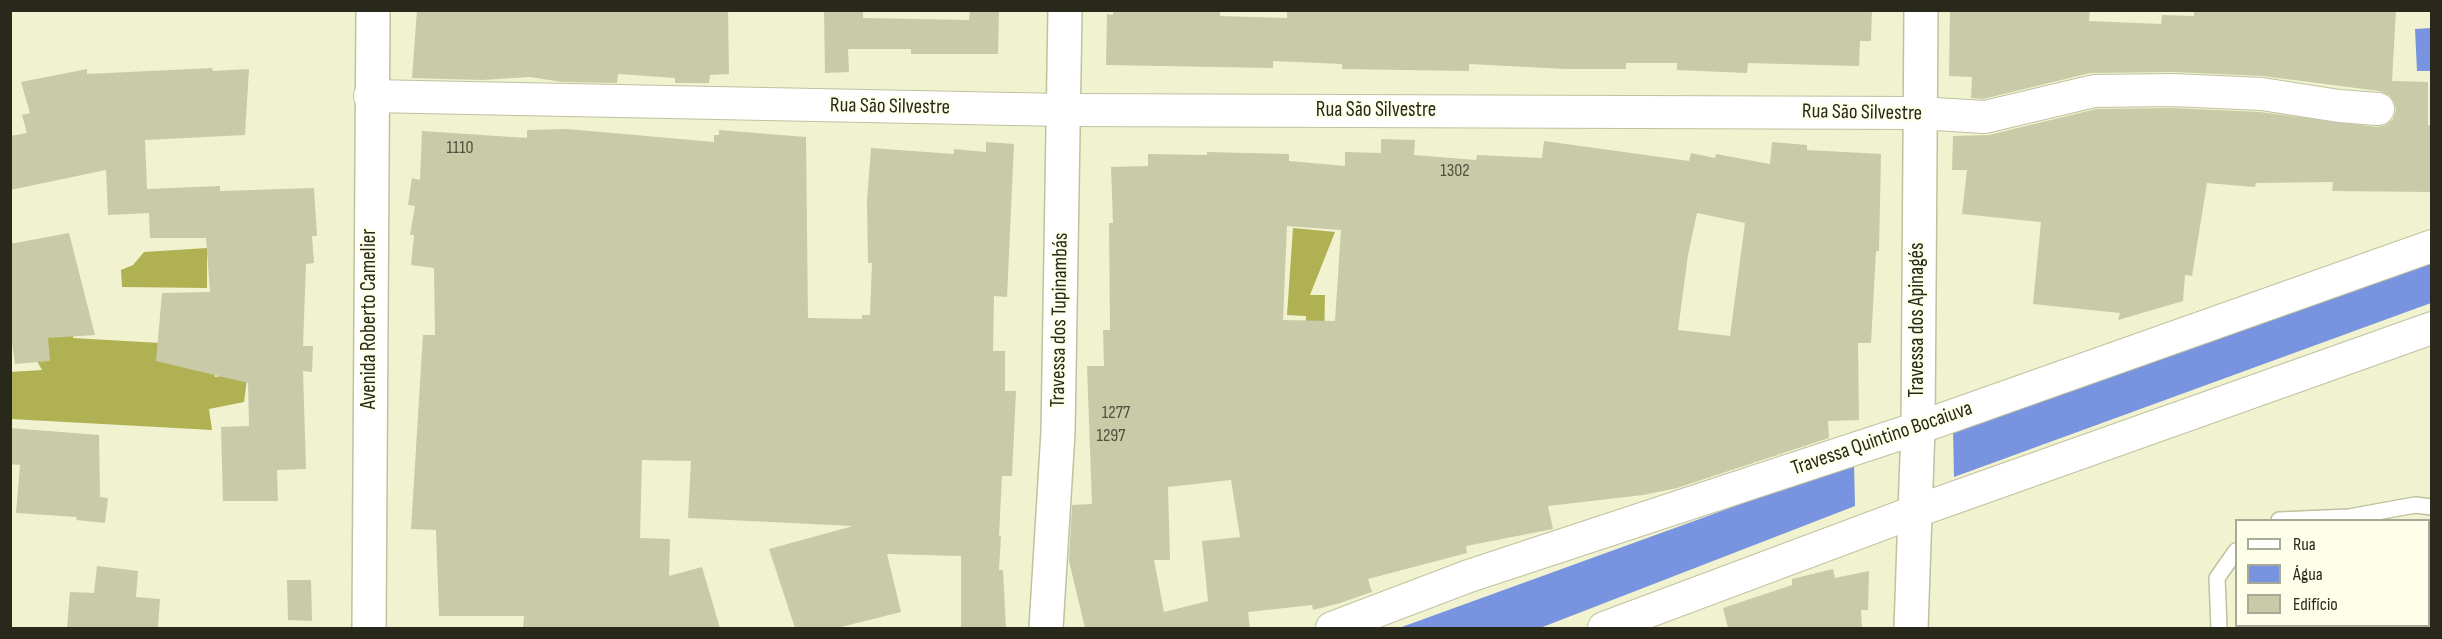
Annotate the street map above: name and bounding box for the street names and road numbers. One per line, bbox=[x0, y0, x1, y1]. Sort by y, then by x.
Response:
street label: Rua São Silvestre bbox=[830, 93, 950, 121]
street label: Rua São Silvestre bbox=[1316, 98, 1436, 124]
street label: Rua São Silvestre bbox=[1802, 99, 1922, 127]
street label: Avenida Roberto Camelier bbox=[357, 229, 383, 409]
street label: Travessa dos Tupinambás bbox=[1046, 232, 1074, 408]
street label: Travessa dos Apinagés bbox=[1905, 243, 1931, 397]
street label: Travessa Quintino Bocaiuva bbox=[1788, 396, 1976, 482]

